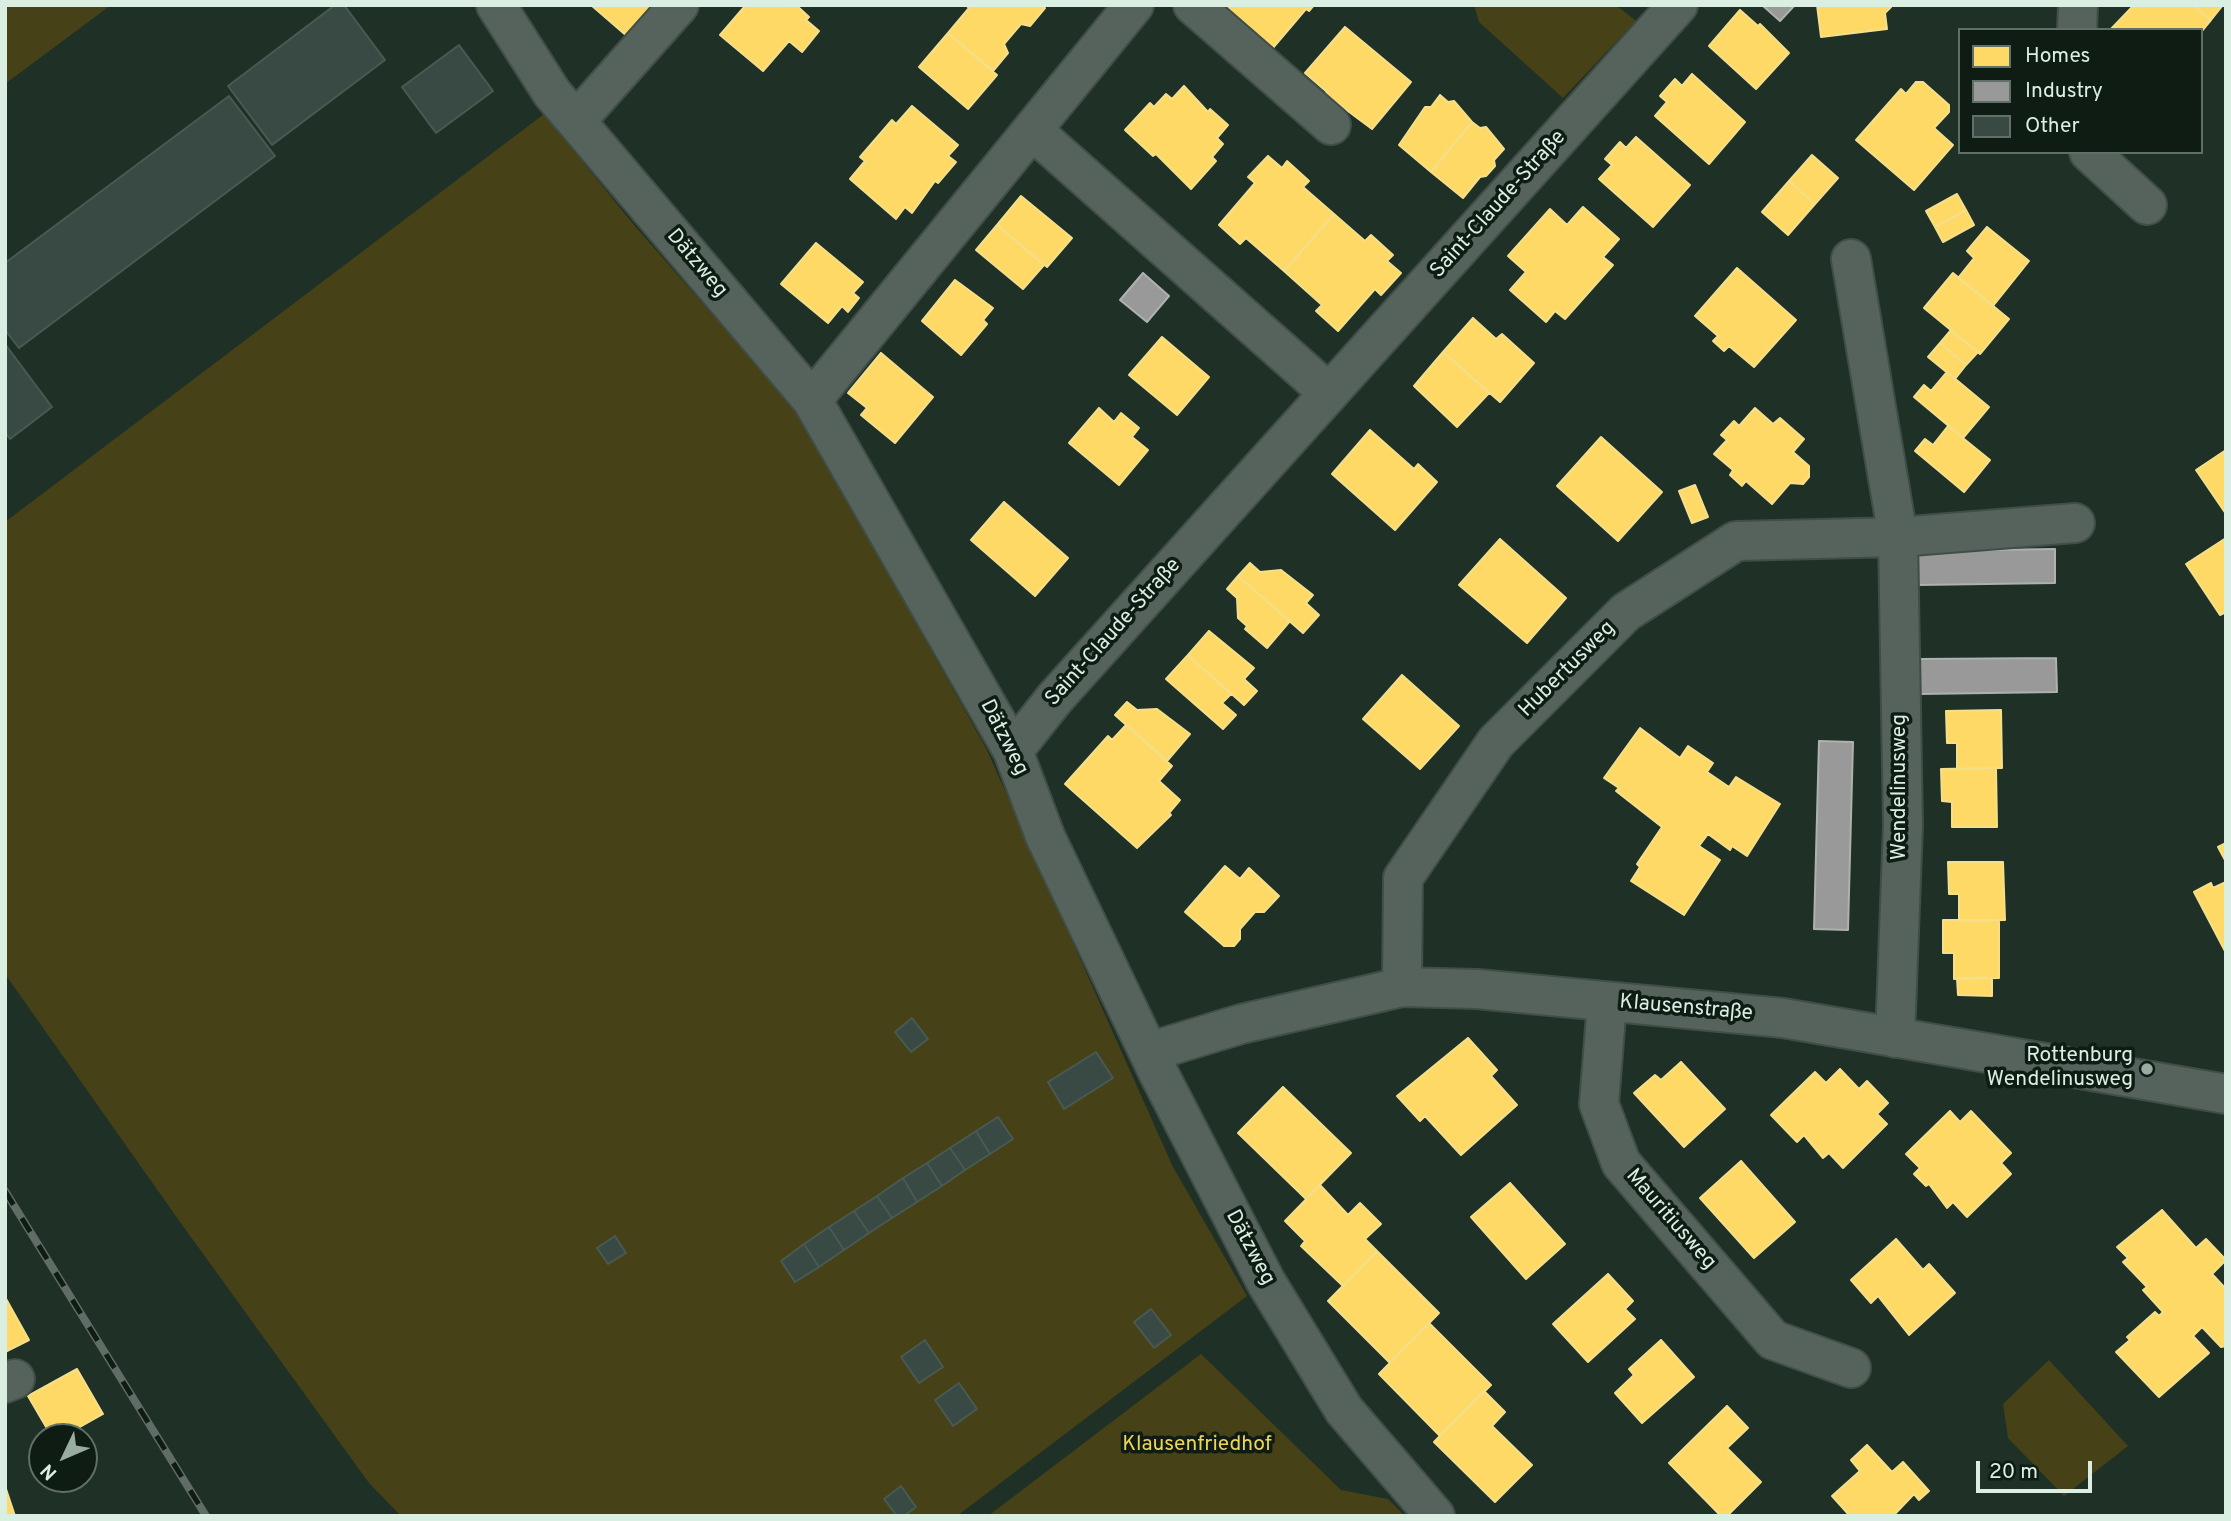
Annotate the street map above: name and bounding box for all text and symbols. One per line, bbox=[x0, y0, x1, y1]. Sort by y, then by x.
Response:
legend bbox=[1958, 28, 2203, 154]
text: Homes bbox=[2025, 43, 2090, 70]
text: Industry bbox=[2025, 78, 2103, 105]
text: Other bbox=[2025, 113, 2080, 140]
street label: Saint-Claude-Straße bbox=[1426, 126, 1572, 284]
street label: Dätzweg bbox=[660, 225, 732, 303]
street label: Saint-Claude-Straße bbox=[1041, 554, 1187, 712]
street label: Hubertusweg bbox=[1515, 617, 1621, 723]
street label: Dätzweg bbox=[973, 696, 1033, 780]
street label: Wendelinusweg bbox=[1888, 714, 1914, 860]
street label: Klausenstraße bbox=[1618, 991, 1754, 1027]
place label: Rottenburg Wendelinusweg bbox=[1987, 1044, 2133, 1094]
marker: Rottenburg Wendelinusweg bbox=[2139, 1061, 2155, 1077]
street label: Mauritiusweg bbox=[1619, 1164, 1721, 1276]
street label: Dätzweg bbox=[1219, 1206, 1279, 1290]
north arrow bbox=[28, 1423, 98, 1493]
park label: Klausenfriedhof bbox=[1122, 1433, 1272, 1459]
scale bar bbox=[1979, 1448, 2094, 1492]
text: N bbox=[36, 1458, 63, 1484]
text: 20 m bbox=[1989, 1459, 2038, 1486]

